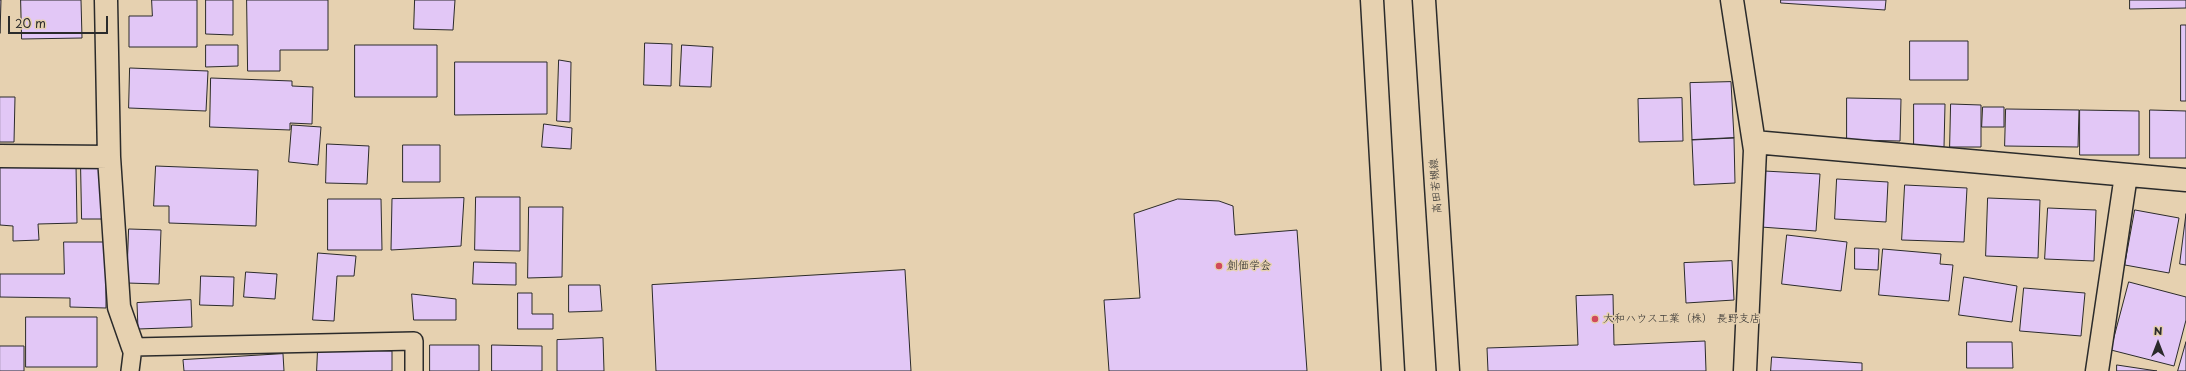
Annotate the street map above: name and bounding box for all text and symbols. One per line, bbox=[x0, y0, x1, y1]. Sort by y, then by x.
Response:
scale bar bbox=[10, 8, 110, 34]
text: 20 m bbox=[15, 14, 46, 32]
street label: 高田若槻線 bbox=[1427, 158, 1445, 214]
place label: 創価学会 bbox=[1227, 259, 1271, 273]
marker: 創価学会 bbox=[1214, 261, 1224, 271]
place label: 大和ハウス工業（株） 長野支店 bbox=[1603, 312, 1761, 326]
marker: 大和ハウス工業（株） 長野支店 bbox=[1590, 314, 1600, 324]
text: N bbox=[2154, 322, 2162, 339]
north arrow bbox=[2138, 323, 2178, 363]

